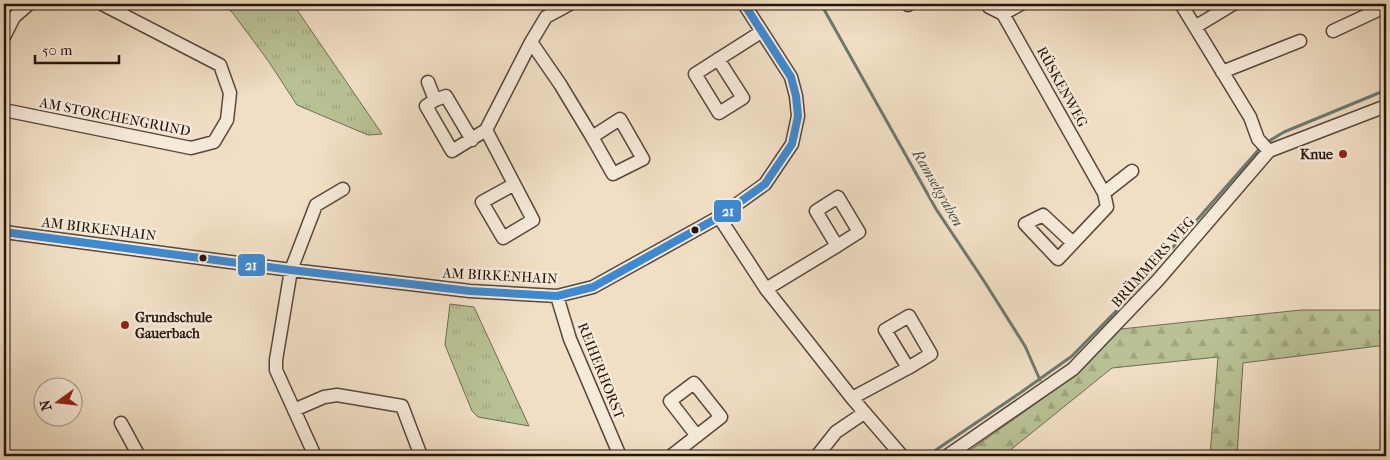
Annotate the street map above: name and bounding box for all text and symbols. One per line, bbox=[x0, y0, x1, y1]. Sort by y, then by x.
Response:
scale bar bbox=[35, 32, 119, 64]
text: 50 m bbox=[42, 41, 73, 59]
street label: RÜSKENWEG bbox=[1033, 44, 1091, 130]
street label: AM STORCHENGRUND bbox=[37, 94, 192, 140]
water label: Ramselgraben bbox=[908, 145, 967, 230]
place label: Knue bbox=[1300, 146, 1333, 163]
marker: Knue bbox=[1337, 148, 1349, 160]
line badge: 21 bbox=[713, 199, 742, 223]
text: 21 bbox=[722, 203, 734, 220]
street label: AM BIRKENHAIN bbox=[40, 213, 158, 244]
street label: BRÜMMERS WEG bbox=[1108, 213, 1198, 311]
unlabelled marker bbox=[690, 225, 700, 235]
unlabelled marker bbox=[198, 253, 208, 263]
line badge: 21 bbox=[237, 253, 266, 277]
text: 21 bbox=[245, 257, 257, 274]
street label: AM BIRKENHAIN bbox=[441, 264, 558, 288]
place label: Grundschule Gauerbach bbox=[135, 309, 212, 342]
marker: Grundschule Gauerbach bbox=[119, 319, 131, 331]
street label: REIHERHORST bbox=[574, 320, 628, 422]
north arrow bbox=[32, 378, 82, 428]
text: N bbox=[36, 398, 56, 413]

